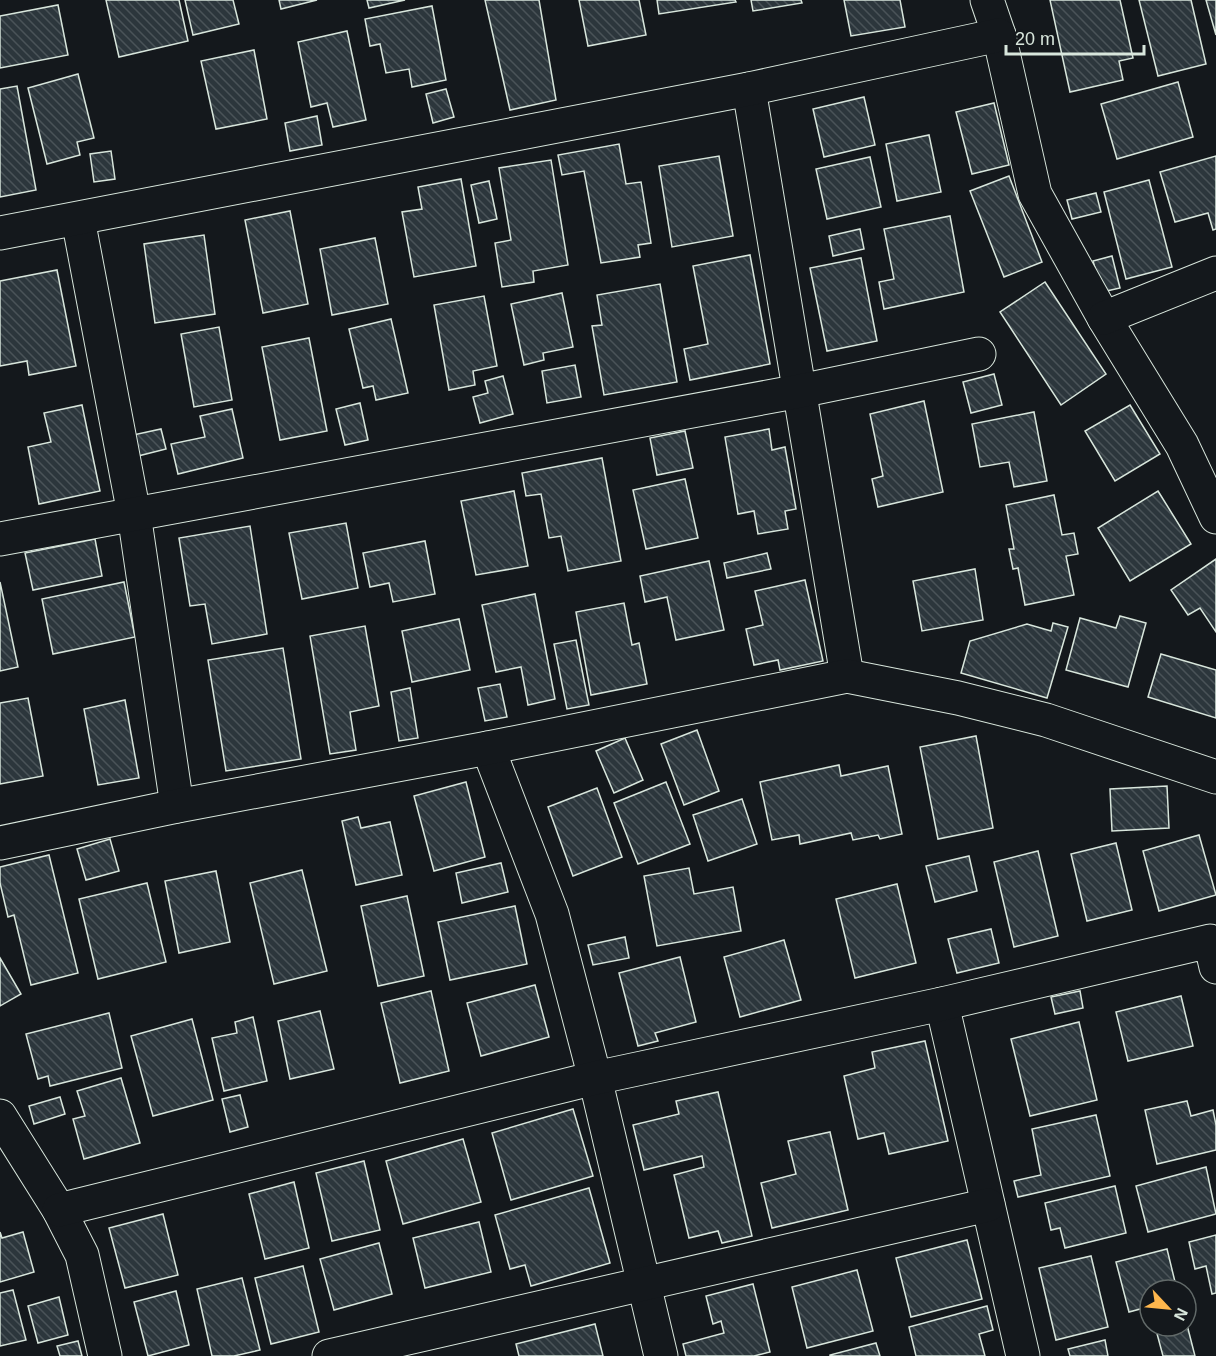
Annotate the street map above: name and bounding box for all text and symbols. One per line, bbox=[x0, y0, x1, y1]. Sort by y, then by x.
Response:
scale bar bbox=[1006, 18, 1144, 56]
text: 20 m bbox=[1015, 29, 1055, 49]
north arrow bbox=[1138, 1278, 1198, 1338]
text: N bbox=[1171, 1305, 1191, 1323]

